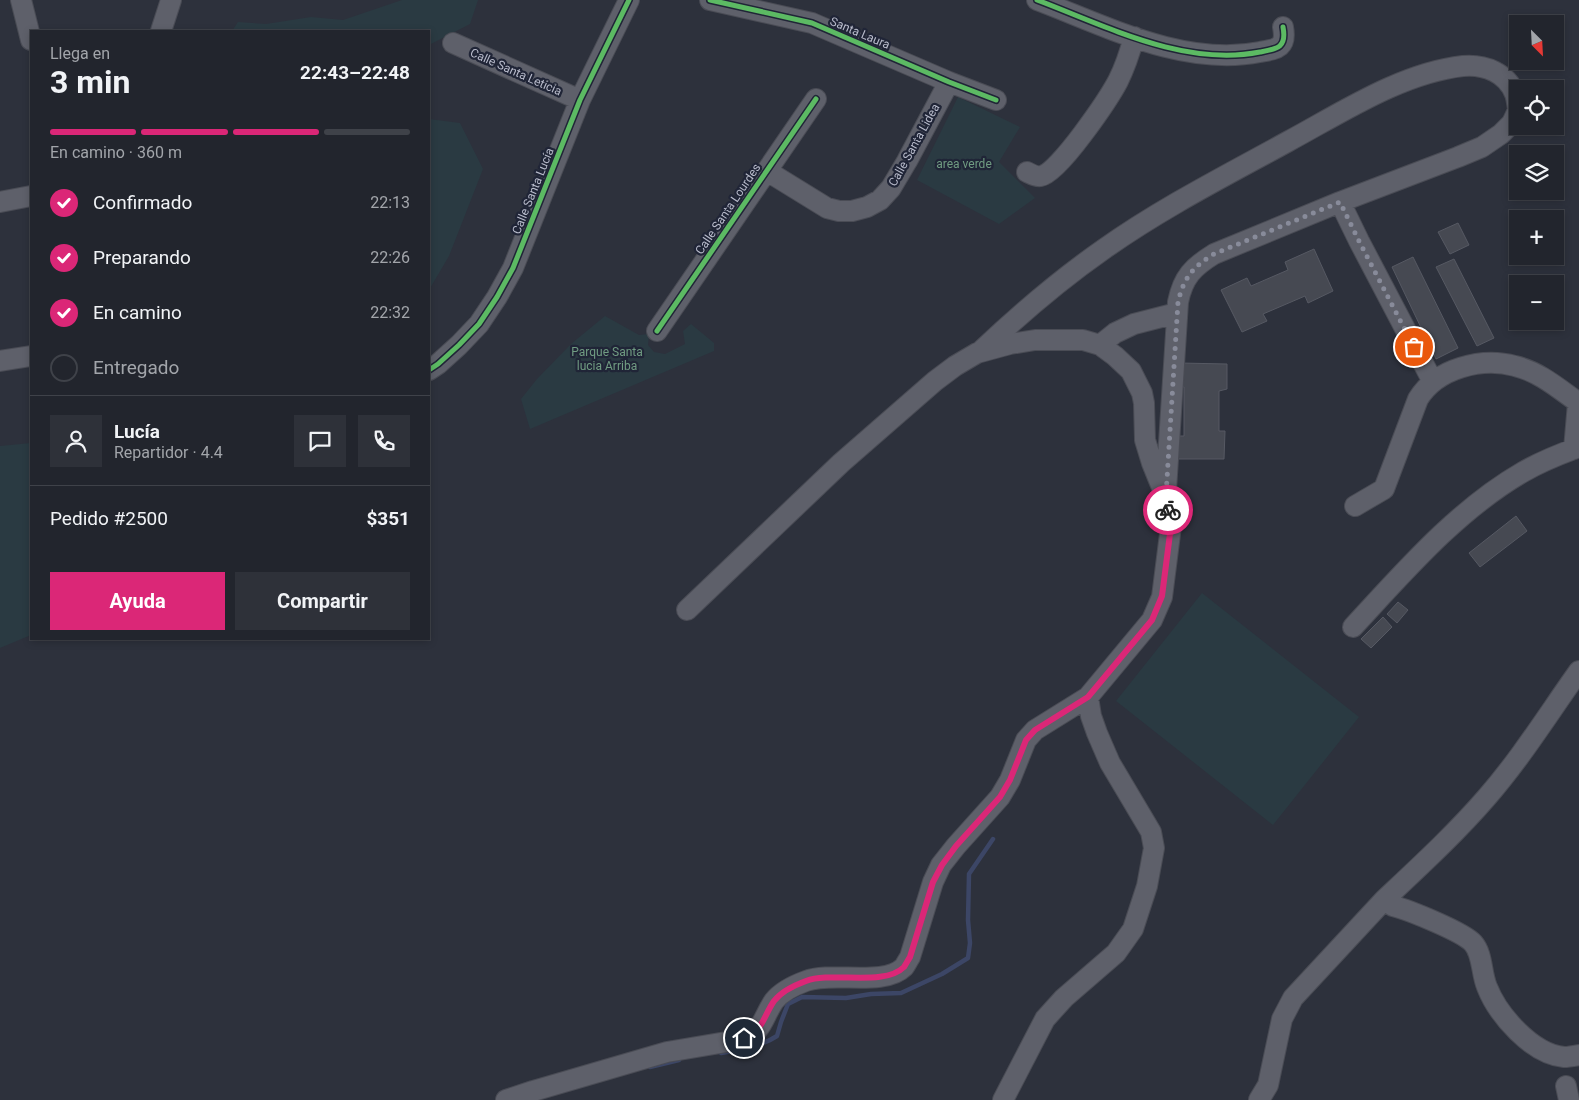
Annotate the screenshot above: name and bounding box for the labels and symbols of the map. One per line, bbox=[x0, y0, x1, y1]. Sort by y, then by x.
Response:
street label: Santa Laura bbox=[828, 14, 892, 52]
north arrow bbox=[1509, 15, 1564, 70]
street label: Calle Santa Leticia bbox=[468, 46, 564, 98]
street label: Calle Santa Lidea bbox=[886, 101, 942, 189]
street label: Calle Santa Lucía bbox=[509, 146, 557, 236]
park label: area verde bbox=[936, 157, 992, 171]
street label: Calle Santa Lourdes bbox=[692, 161, 764, 257]
pin bbox=[1393, 326, 1435, 368]
park label: Parque Santa lucia Arriba bbox=[571, 345, 643, 373]
courier bbox=[1143, 485, 1193, 535]
pin bbox=[723, 1017, 765, 1059]

